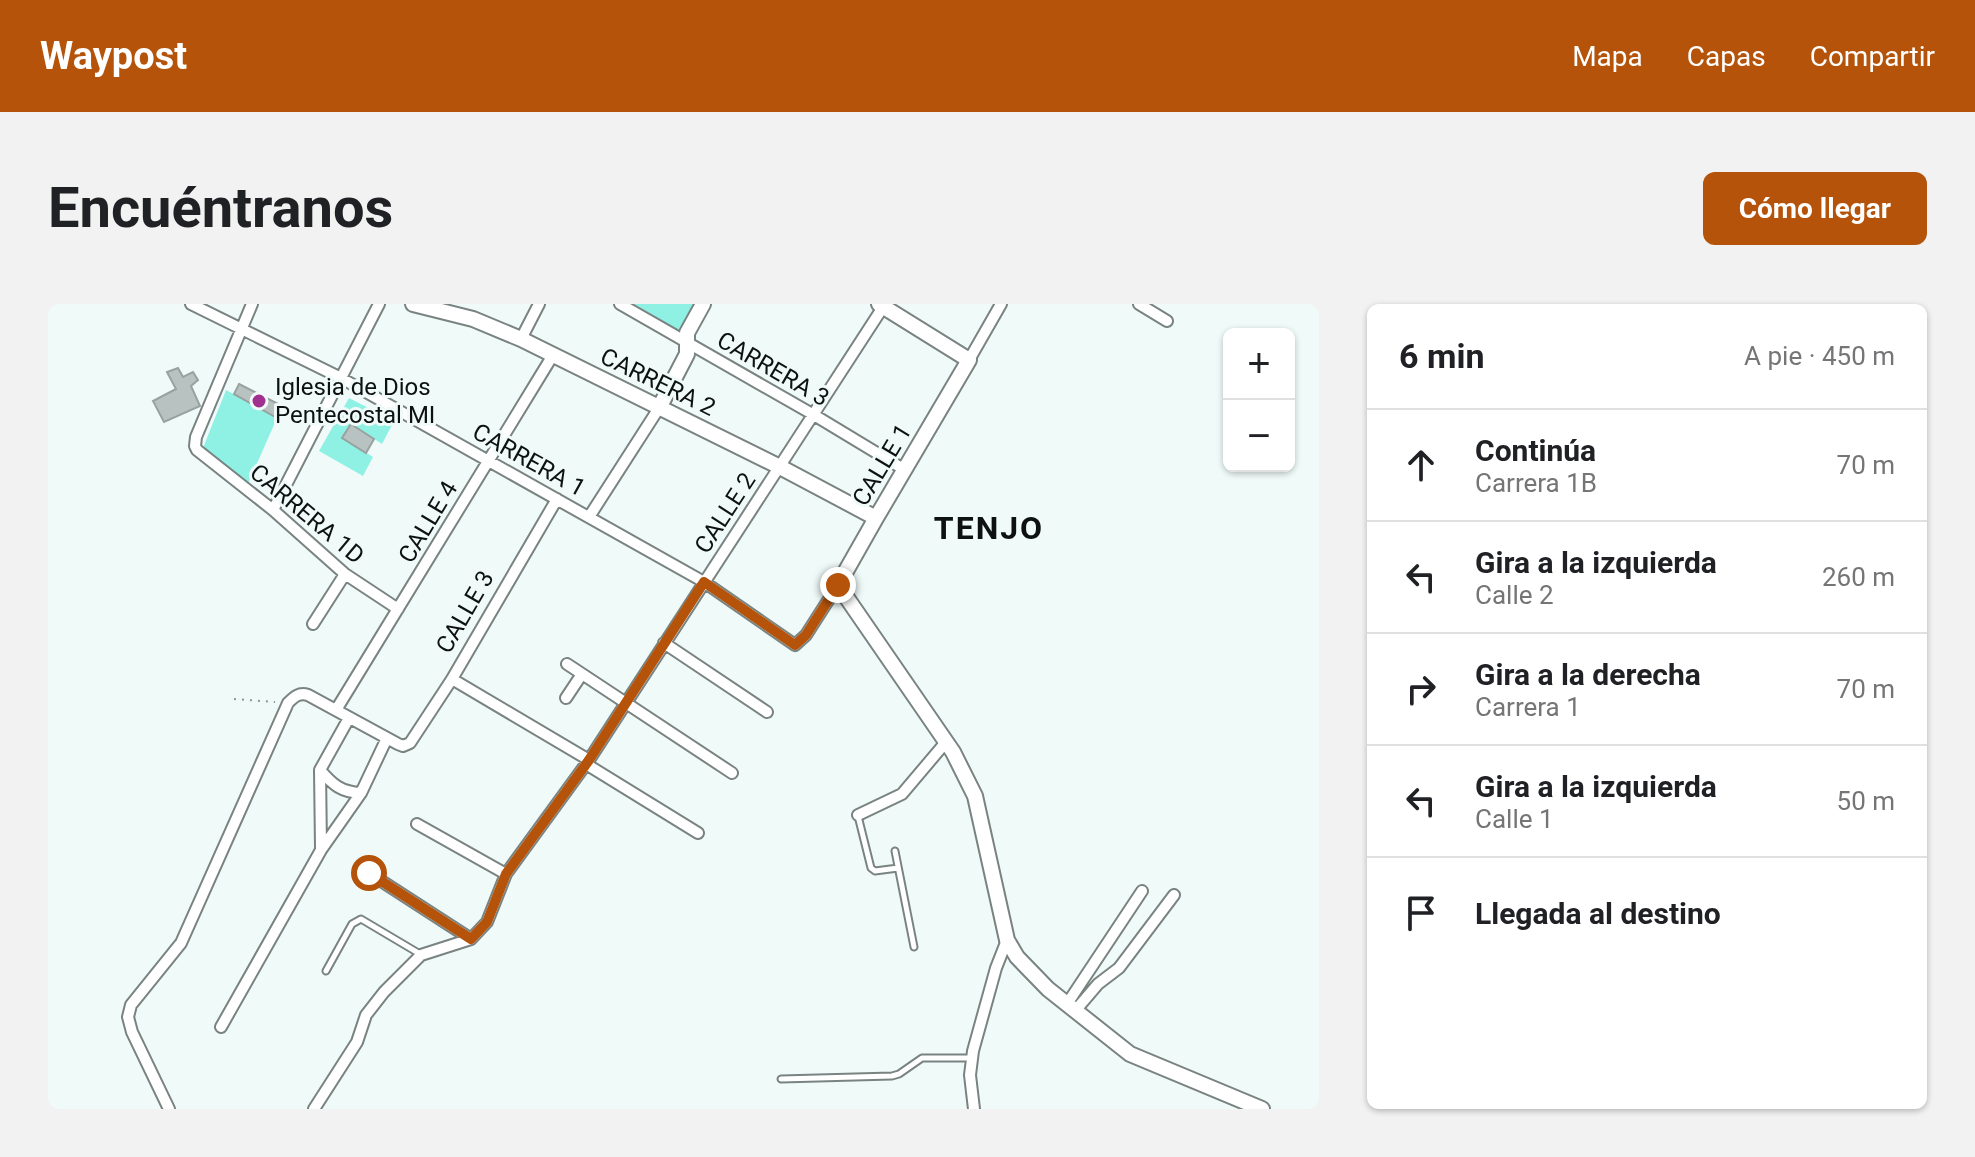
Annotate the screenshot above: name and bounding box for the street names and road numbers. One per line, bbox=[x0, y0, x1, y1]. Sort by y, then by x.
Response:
street label: CARRERA 3 bbox=[712, 326, 834, 412]
street label: CARRERA 2 bbox=[596, 342, 720, 422]
street label: CARRERA 1 bbox=[468, 418, 590, 502]
street label: CALLE 1 bbox=[847, 419, 917, 511]
street label: CARRERA 1D bbox=[244, 458, 370, 570]
street label: CALLE 2 bbox=[689, 468, 761, 558]
street label: CALLE 4 bbox=[393, 476, 463, 568]
street label: CALLE 3 bbox=[430, 566, 500, 658]

